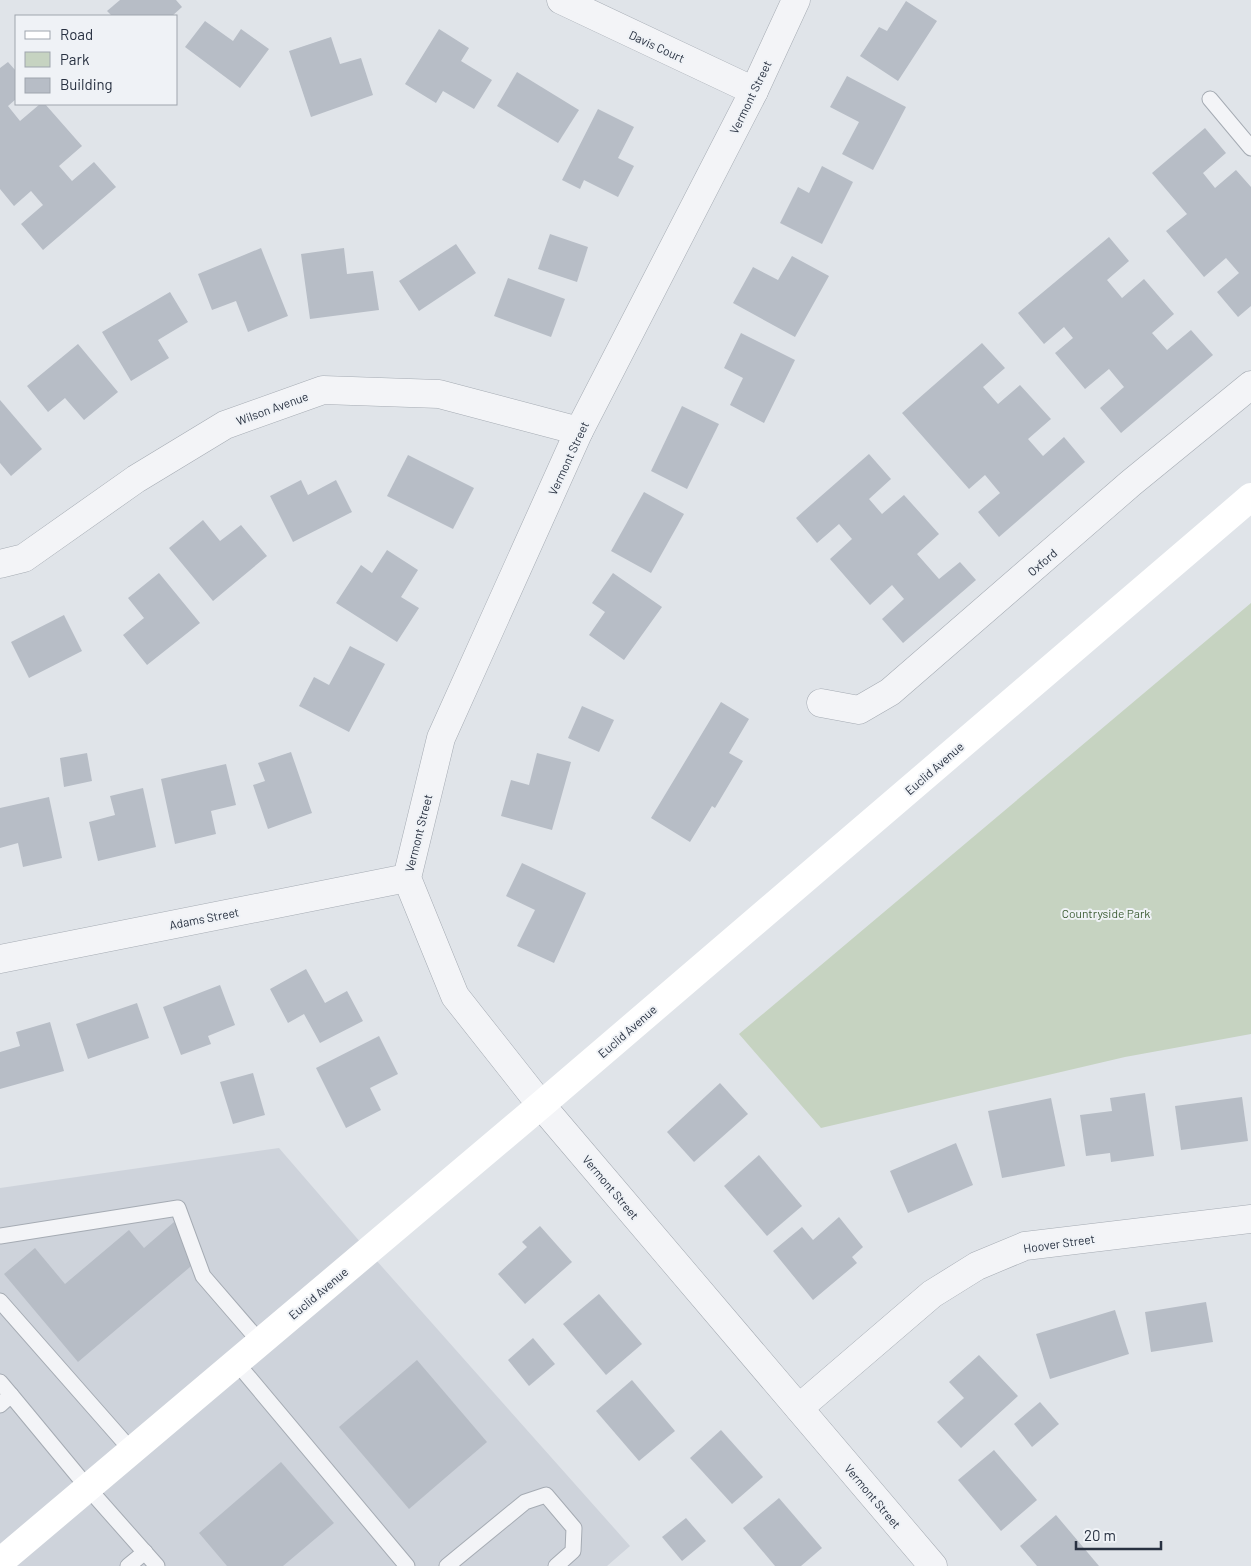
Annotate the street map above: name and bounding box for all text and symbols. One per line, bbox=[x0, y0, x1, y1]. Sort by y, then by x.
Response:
legend bbox=[15, 15, 178, 105]
text: Road bbox=[60, 25, 93, 43]
street label: Davis Court bbox=[627, 27, 687, 65]
text: Park bbox=[60, 50, 90, 68]
street label: Vermont Street bbox=[726, 58, 774, 136]
text: Building bbox=[60, 75, 113, 93]
street label: Wilson Avenue bbox=[234, 388, 310, 428]
street label: Vermont Street bbox=[545, 419, 591, 497]
street label: Oxford bbox=[1024, 545, 1060, 579]
street label: Euclid Avenue bbox=[902, 739, 966, 797]
street label: Vermont Street bbox=[402, 793, 434, 873]
street label: Adams Street bbox=[168, 904, 240, 932]
park label: Countryside Park bbox=[1062, 906, 1150, 920]
street label: Euclid Avenue bbox=[595, 1002, 659, 1060]
street label: Vermont Street bbox=[580, 1152, 642, 1222]
street label: Hoover Street bbox=[1022, 1231, 1096, 1255]
street label: Euclid Avenue bbox=[286, 1264, 350, 1322]
street label: Vermont Street bbox=[842, 1461, 904, 1531]
scale bar bbox=[1076, 1518, 1161, 1550]
text: 20 m bbox=[1084, 1526, 1116, 1544]

